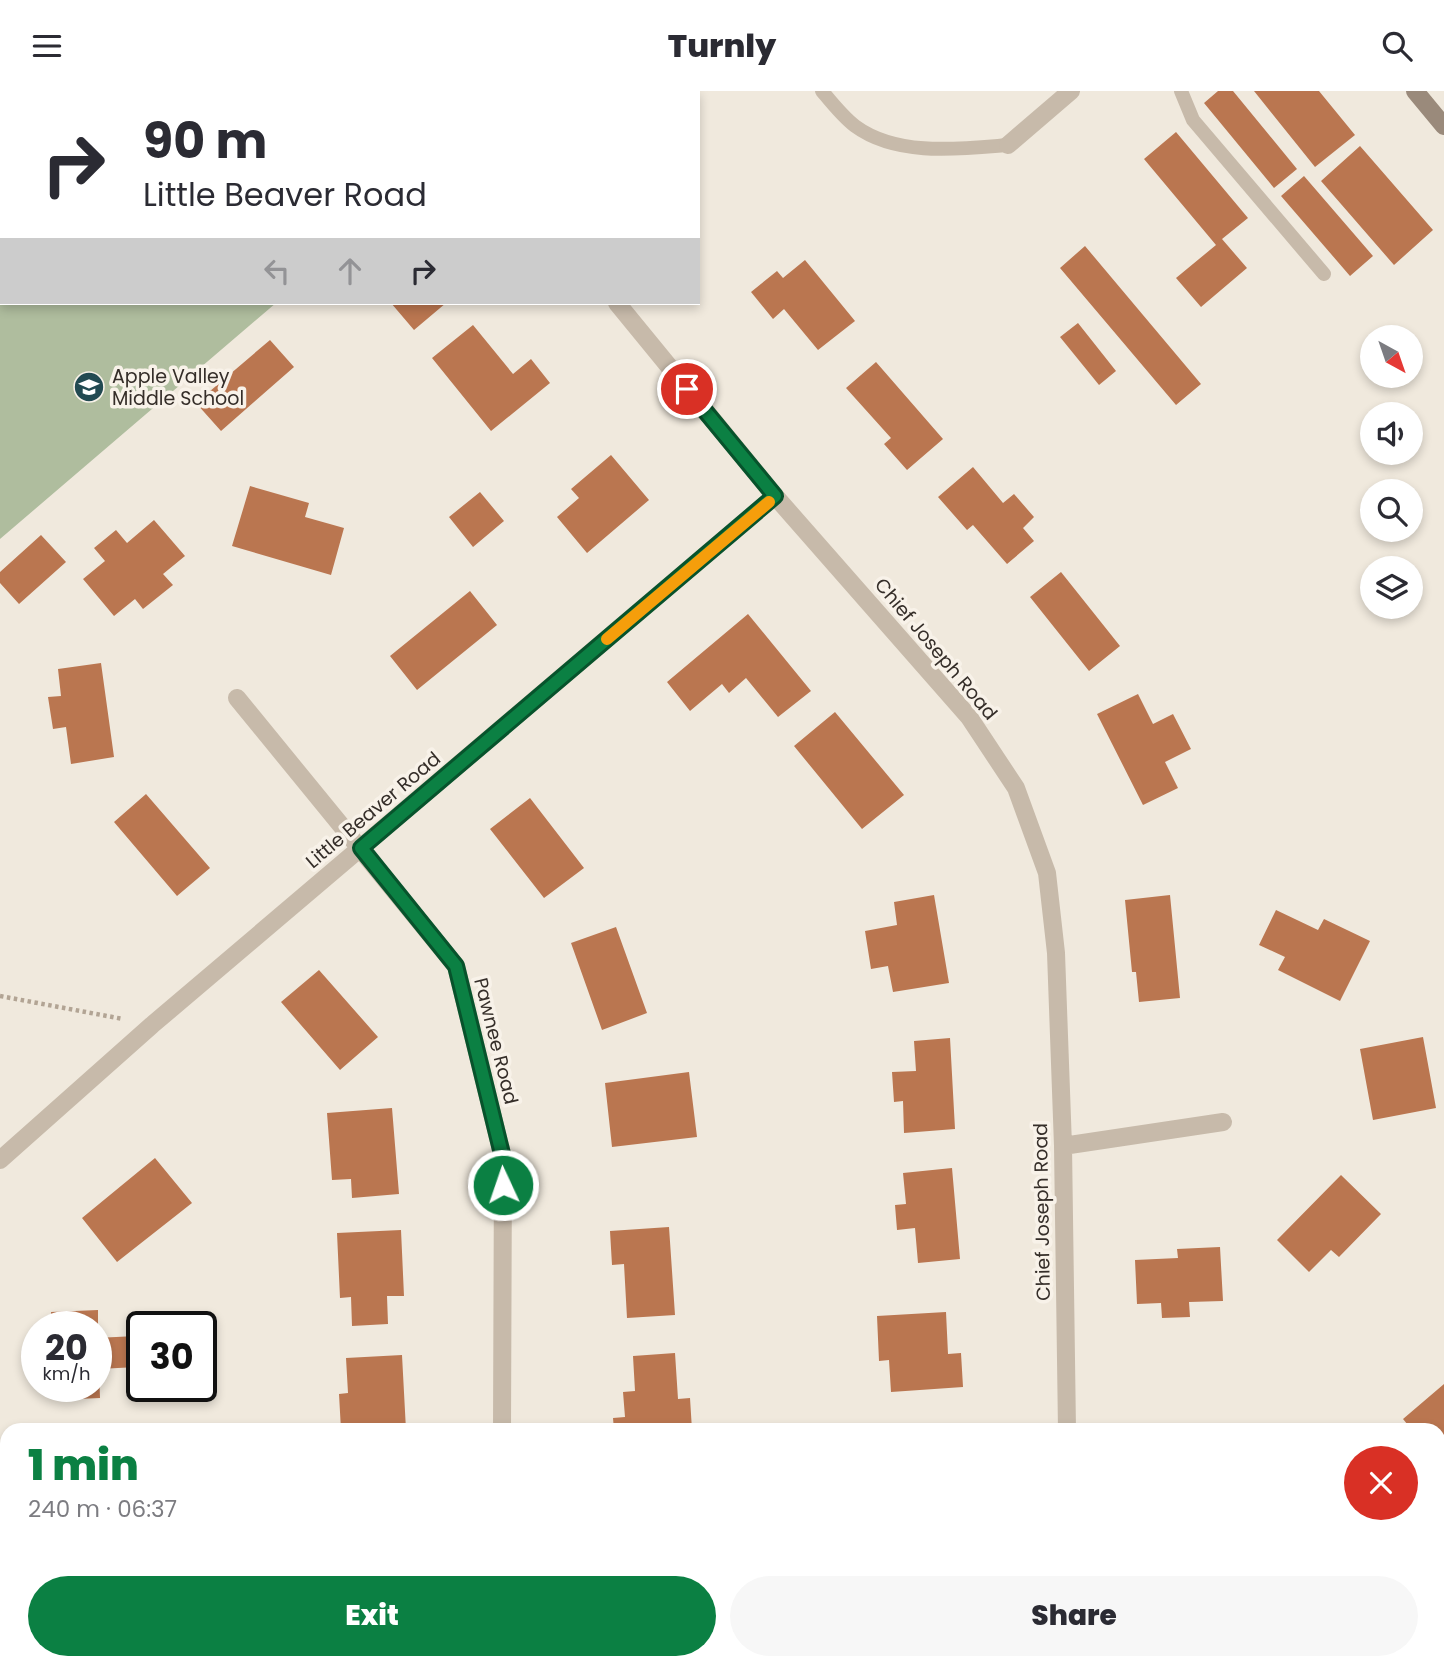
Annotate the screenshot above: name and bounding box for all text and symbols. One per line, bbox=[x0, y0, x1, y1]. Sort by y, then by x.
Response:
text: Turnly bbox=[668, 23, 776, 68]
icon: menu bbox=[28, 27, 66, 65]
icon: search bbox=[1378, 27, 1416, 65]
text: 90 m bbox=[143, 107, 267, 175]
icon: right bbox=[28, 119, 119, 210]
text: Little Beaver Road bbox=[143, 172, 427, 217]
icon: left bbox=[258, 252, 296, 290]
icon: ahead bbox=[331, 252, 369, 290]
icon: right bbox=[404, 252, 442, 290]
north arrow bbox=[1360, 325, 1423, 389]
map controls bbox=[1360, 325, 1423, 619]
pin bbox=[657, 359, 717, 419]
place label: Apple Valley Middle School bbox=[112, 363, 244, 412]
school or university icon: Apple Valley Middle School bbox=[72, 370, 106, 404]
icon: arrive bbox=[668, 370, 706, 408]
button: sound bbox=[1360, 402, 1423, 465]
button: search bbox=[1360, 479, 1423, 542]
button: layers bbox=[1360, 556, 1423, 619]
street label: Chief Joseph Road bbox=[868, 572, 1004, 726]
street label: Little Beaver Road bbox=[300, 745, 446, 875]
street label: Pawnee Road bbox=[467, 975, 525, 1107]
street label: Chief Joseph Road bbox=[1027, 1123, 1057, 1301]
position arrow bbox=[466, 1148, 540, 1222]
speed limit sign: 30 bbox=[126, 1311, 217, 1402]
text: 20 bbox=[45, 1323, 88, 1372]
text: km/h bbox=[43, 1361, 90, 1386]
text: 1 min bbox=[28, 1436, 139, 1495]
button: close bbox=[1344, 1446, 1418, 1520]
text: 240 m · 06:37 bbox=[28, 1493, 177, 1525]
button: Exit bbox=[28, 1576, 716, 1656]
button: Share bbox=[730, 1576, 1418, 1656]

